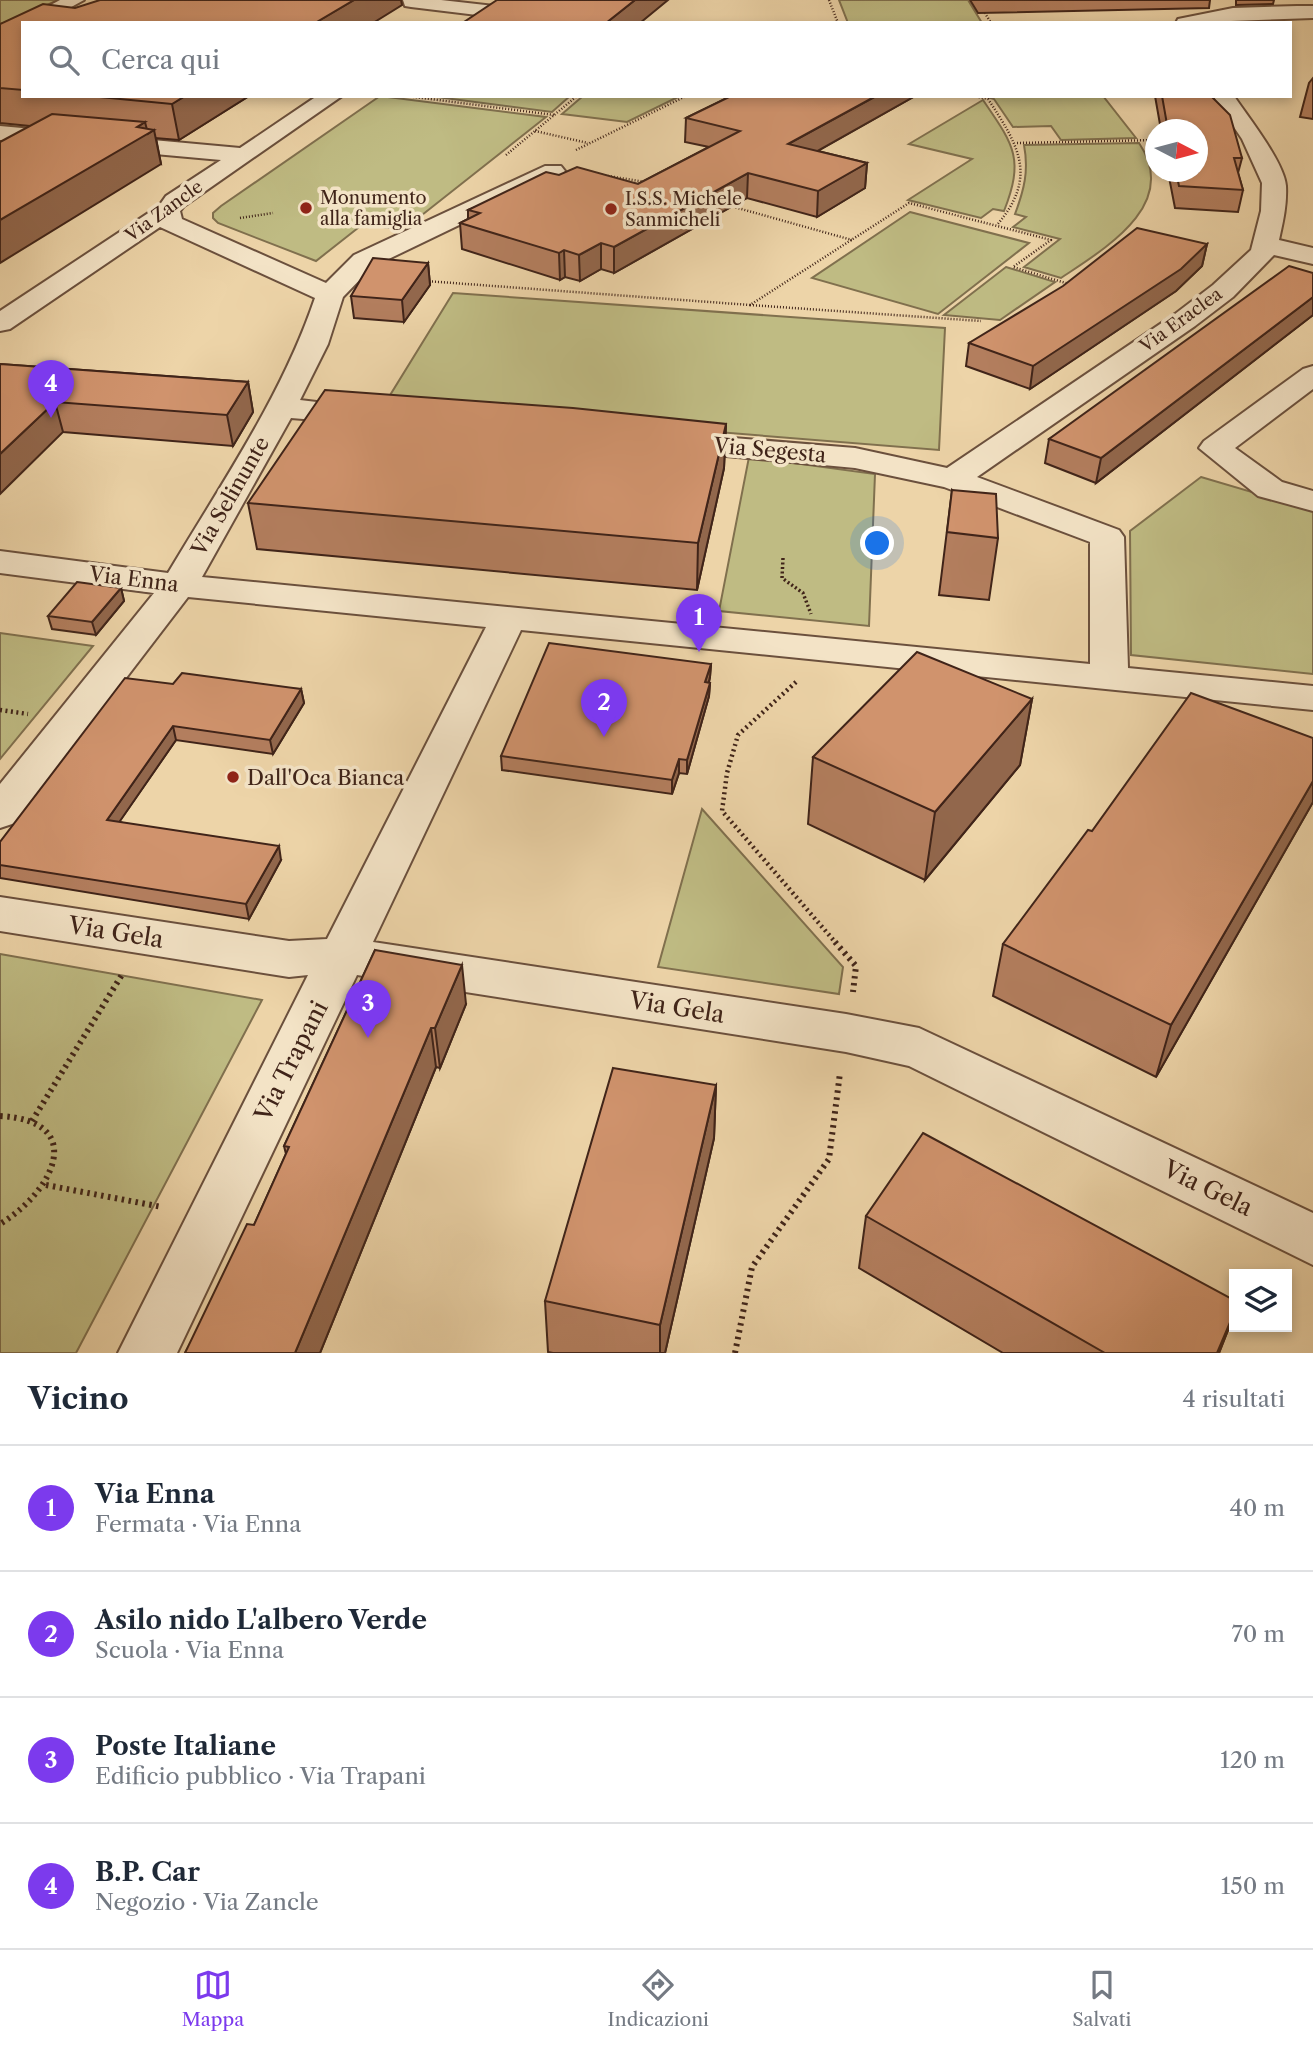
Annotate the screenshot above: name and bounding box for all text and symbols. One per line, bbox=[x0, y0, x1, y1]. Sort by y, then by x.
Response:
search box bbox=[21, 21, 1292, 98]
icon: search bbox=[45, 41, 83, 79]
text: Cerca qui bbox=[101, 44, 220, 76]
north arrow bbox=[1145, 119, 1208, 182]
street label: Via Zancle bbox=[120, 176, 207, 247]
place label: Monumento alla famiglia bbox=[320, 187, 427, 230]
place label: I.S.S. Michele Sanmicheli bbox=[625, 188, 742, 231]
marker: Monumento alla famiglia bbox=[298, 200, 314, 216]
marker: I.S.S. Michele Sanmicheli bbox=[603, 201, 619, 217]
street label: Via Eraclea bbox=[1135, 283, 1227, 358]
pin: 4 bbox=[28, 360, 74, 418]
street label: Via Selinunte bbox=[185, 432, 274, 561]
street label: Via Segesta bbox=[712, 433, 828, 467]
your location bbox=[860, 526, 894, 560]
street label: Via Enna bbox=[87, 561, 181, 597]
pin: 1 bbox=[676, 594, 722, 652]
pin: 2 bbox=[581, 679, 627, 737]
place label: Dall'Oca Bianca bbox=[247, 765, 405, 790]
marker: Dall'Oca Bianca bbox=[225, 769, 241, 785]
street label: Via Gela bbox=[65, 910, 166, 954]
pin: 3 bbox=[345, 980, 391, 1038]
street label: Via Gela bbox=[626, 985, 727, 1029]
street label: Via Trapani bbox=[248, 996, 334, 1127]
street label: Via Gela bbox=[1158, 1153, 1258, 1222]
map controls bbox=[1229, 1269, 1292, 1332]
button: layers bbox=[1229, 1269, 1292, 1332]
text: Vicino bbox=[28, 1380, 128, 1417]
text: 4 risultati bbox=[1182, 1385, 1285, 1413]
text: Via Enna bbox=[95, 1478, 215, 1510]
text: 1 bbox=[46, 1494, 56, 1522]
text: 40 m bbox=[1230, 1494, 1285, 1522]
text: Fermata · Via Enna bbox=[95, 1510, 301, 1538]
text: Asilo nido L'albero Verde bbox=[95, 1604, 427, 1636]
text: 2 bbox=[44, 1620, 58, 1648]
text: 70 m bbox=[1232, 1620, 1285, 1648]
text: Scuola · Via Enna bbox=[95, 1636, 284, 1664]
text: Poste Italiane bbox=[95, 1730, 276, 1762]
text: 3 bbox=[45, 1746, 58, 1774]
text: 120 m bbox=[1220, 1746, 1285, 1774]
text: Edificio pubblico · Via Trapani bbox=[95, 1762, 426, 1790]
text: B.P. Car bbox=[95, 1856, 200, 1888]
text: 4 bbox=[44, 1872, 58, 1900]
text: 150 m bbox=[1221, 1872, 1285, 1900]
text: Negozio · Via Zancle bbox=[95, 1888, 319, 1916]
tab: Mappa bbox=[182, 1966, 244, 2031]
tab: Indicazioni bbox=[608, 1966, 709, 2031]
tab: Salvati bbox=[1072, 1966, 1131, 2031]

